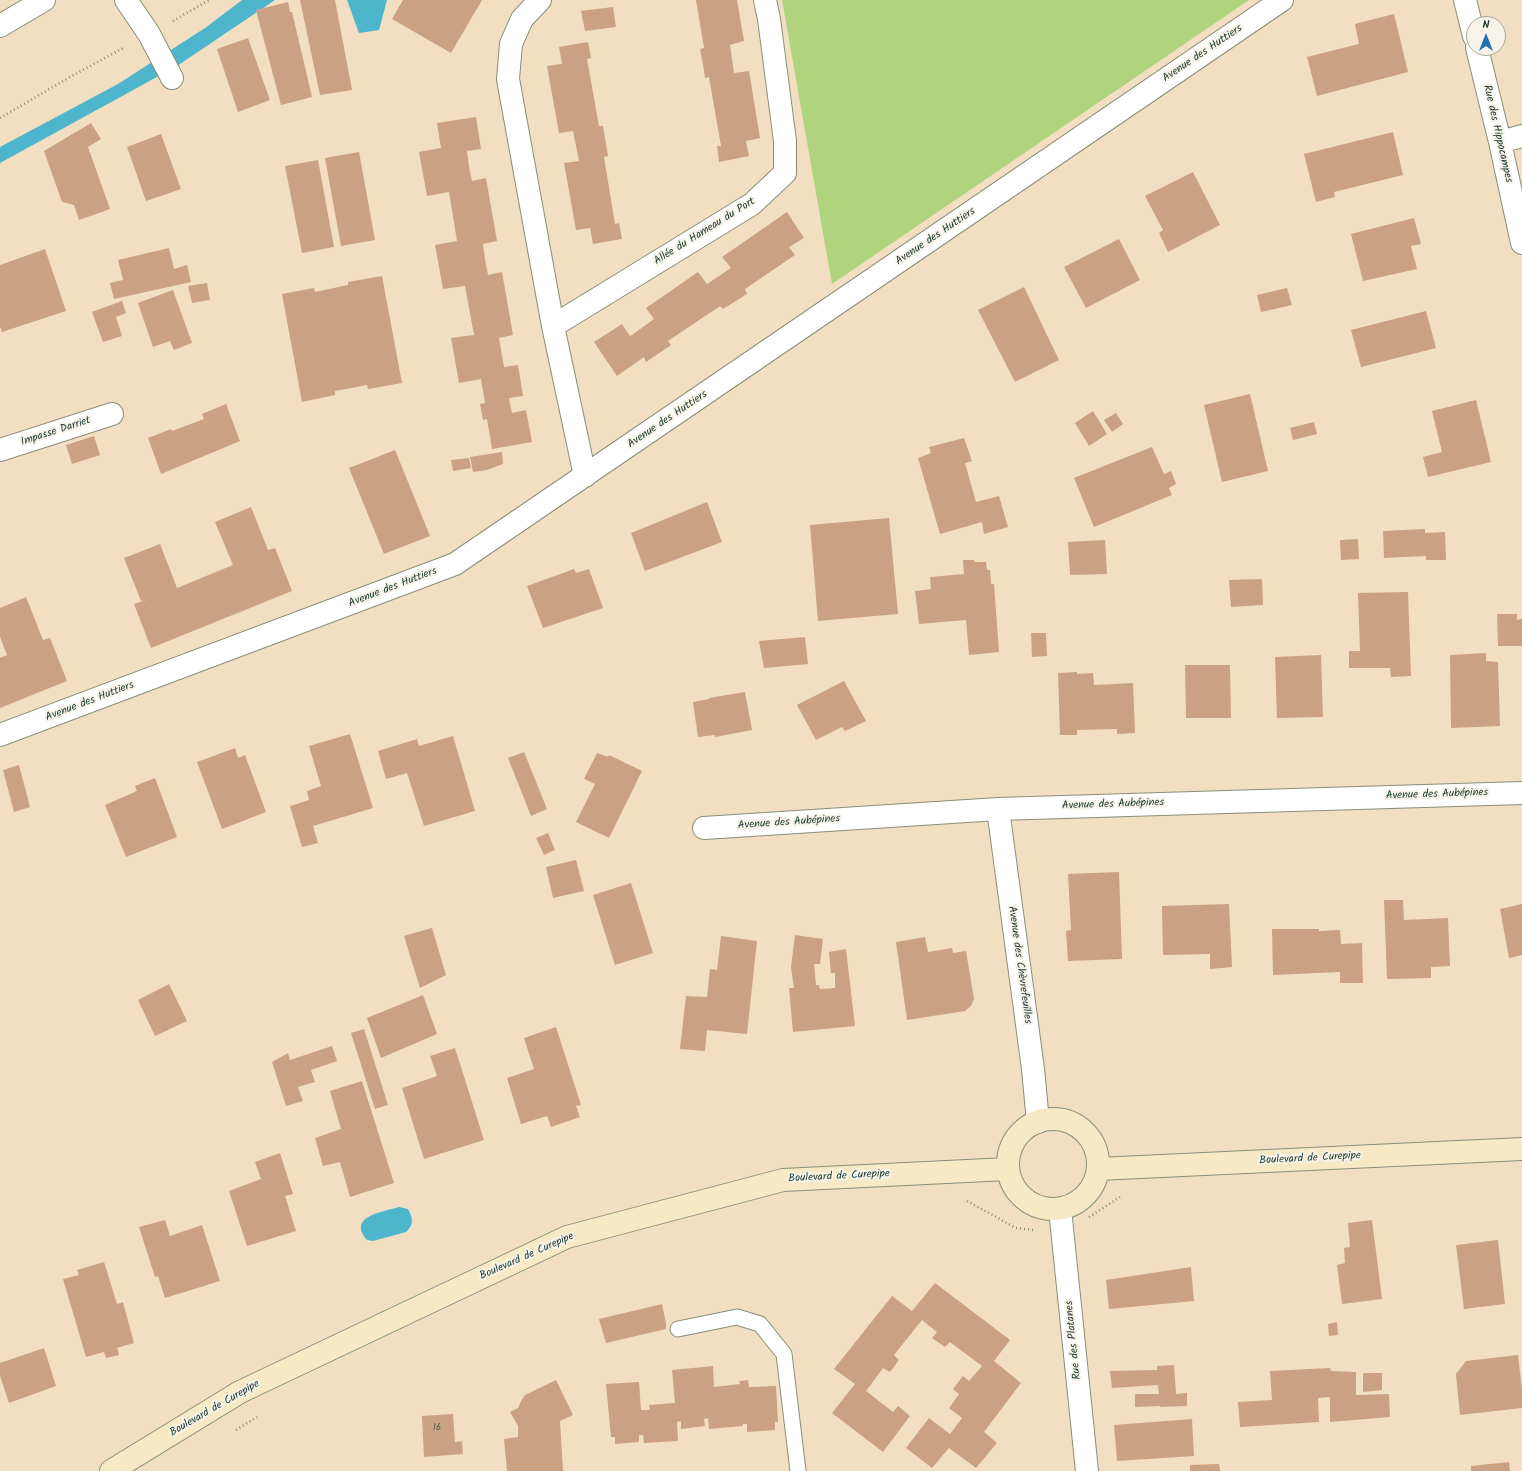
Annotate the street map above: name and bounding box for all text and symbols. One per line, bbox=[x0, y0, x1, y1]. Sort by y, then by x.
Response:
north arrow bbox=[1466, 16, 1506, 56]
text: N bbox=[1483, 16, 1489, 34]
street label: Avenue des Huttiers bbox=[1161, 22, 1245, 86]
street label: Rue des Hippocampes bbox=[1479, 84, 1515, 184]
street label: Allée du Hameau du Port bbox=[652, 196, 758, 268]
street label: Avenue des Huttiers bbox=[894, 205, 978, 269]
street label: Avenue des Huttiers bbox=[626, 388, 710, 452]
street label: Impasse Darriet bbox=[19, 414, 93, 450]
street label: Avenue des Huttiers bbox=[347, 565, 439, 611]
street label: Avenue des Huttiers bbox=[44, 679, 136, 725]
street label: Avenue des Aubépines bbox=[1386, 787, 1488, 803]
street label: Avenue des Aubépines bbox=[1062, 797, 1164, 813]
street label: Avenue des Aubépines bbox=[738, 813, 840, 833]
street label: Avenue des Chèvrefeuilles bbox=[1004, 905, 1034, 1025]
street label: Boulevard de Curepipe bbox=[1259, 1150, 1361, 1168]
street label: Boulevard de Curepipe bbox=[788, 1168, 890, 1186]
street label: Boulevard de Curepipe bbox=[478, 1230, 576, 1284]
street label: Rue des Platanes bbox=[1063, 1300, 1085, 1380]
street label: Boulevard de Curepipe bbox=[168, 1378, 262, 1440]
house number: 16 bbox=[433, 1423, 441, 1433]

